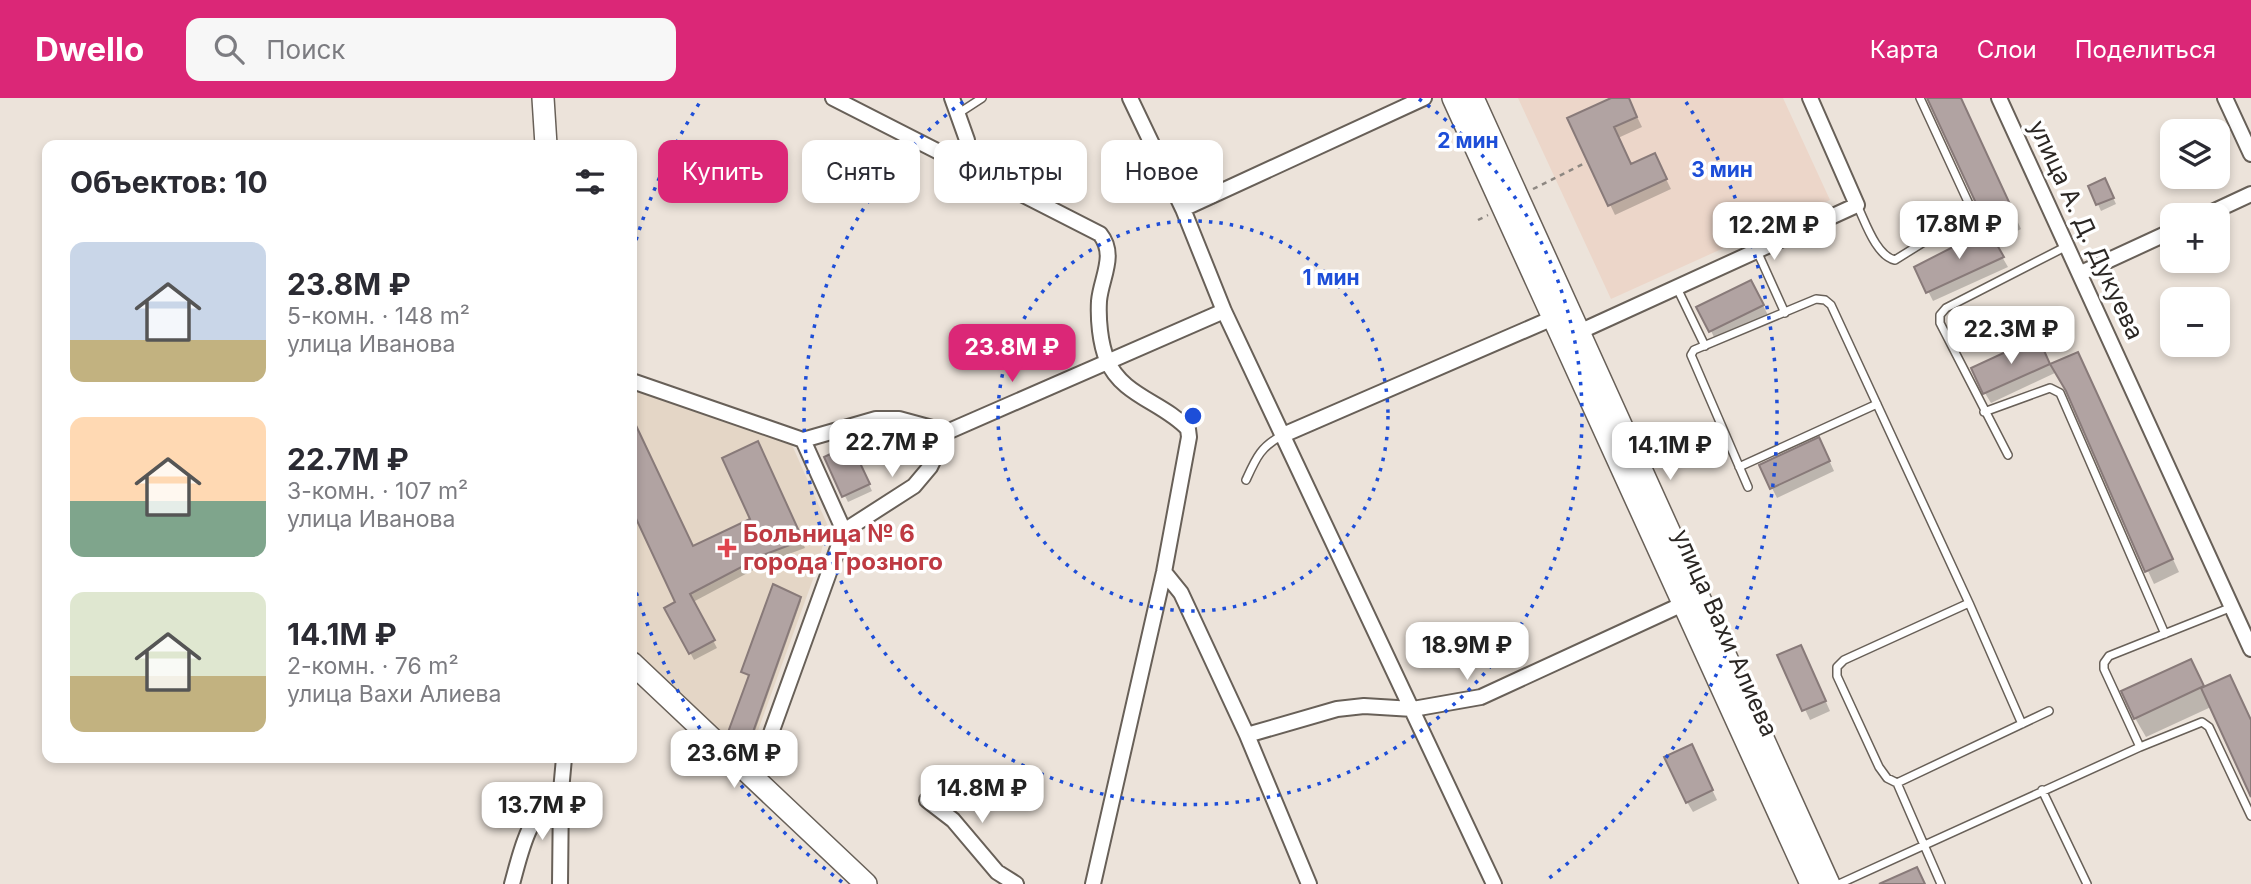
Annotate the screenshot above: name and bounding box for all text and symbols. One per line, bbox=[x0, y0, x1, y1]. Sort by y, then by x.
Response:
search box bbox=[186, 18, 676, 81]
text: Dwello bbox=[35, 29, 144, 69]
icon: search bbox=[210, 30, 248, 68]
text: Поиск bbox=[266, 34, 345, 65]
text: Карта bbox=[1870, 35, 1939, 64]
text: Слои bbox=[1977, 35, 2037, 64]
text: Поделиться bbox=[2075, 35, 2216, 64]
street label: улица А. Д. Дукуева bbox=[2023, 115, 2150, 344]
map controls bbox=[2160, 119, 2230, 357]
button: layers bbox=[2160, 119, 2230, 189]
text: 2 мин bbox=[1437, 128, 1499, 153]
chip: Купить bbox=[658, 140, 788, 203]
chip: Снять bbox=[802, 140, 920, 203]
chip: Фильтры bbox=[934, 140, 1087, 203]
chip: Новое bbox=[1101, 140, 1223, 203]
text: 3 мин bbox=[1691, 157, 1753, 182]
icon: filters bbox=[571, 163, 609, 201]
text: Объектов: 10 bbox=[70, 164, 268, 200]
pin: 12.2M ₽ bbox=[1709, 202, 1839, 262]
pin: 17.8M ₽ bbox=[1894, 202, 2024, 261]
button: + bbox=[2160, 203, 2230, 273]
text: 17.8M ₽ bbox=[1916, 210, 2002, 238]
text: 12.2M ₽ bbox=[1729, 211, 1819, 239]
text: 1 мин bbox=[1302, 265, 1360, 290]
text: 23.8M ₽ bbox=[287, 266, 411, 302]
icon: home bbox=[126, 270, 210, 354]
button: − bbox=[2160, 287, 2230, 357]
text: 5-комн. · 148 m² bbox=[287, 302, 470, 330]
pin: 22.3M ₽ bbox=[1946, 306, 2076, 366]
text: 22.3M ₽ bbox=[1964, 315, 2058, 343]
pin: 23.8M ₽ bbox=[947, 324, 1077, 384]
text: улица Иванова bbox=[287, 330, 455, 358]
text: 23.8M ₽ bbox=[965, 333, 1059, 361]
centre of rings bbox=[1181, 404, 1205, 428]
pin: 22.7M ₽ bbox=[827, 420, 957, 479]
pin: 14.1M ₽ bbox=[1605, 422, 1735, 482]
text: 22.7M ₽ bbox=[845, 428, 939, 456]
text: 14.1M ₽ bbox=[1628, 431, 1712, 459]
text: 22.7M ₽ bbox=[287, 441, 409, 477]
icon: home bbox=[126, 445, 210, 529]
text: 3-комн. · 107 m² bbox=[287, 477, 468, 505]
text: улица Иванова bbox=[287, 505, 455, 533]
place label: Больница № 6 города Грозного bbox=[743, 519, 943, 576]
street label: улица Вахи Алиева bbox=[1667, 525, 1784, 741]
marker: Больница № 6 города Грозного bbox=[717, 538, 737, 558]
text: 14.1M ₽ bbox=[287, 616, 397, 652]
icon: home bbox=[126, 620, 210, 704]
pin: 18.9M ₽ bbox=[1402, 622, 1532, 682]
text: 18.9M ₽ bbox=[1422, 631, 1512, 659]
text: 2-комн. · 76 m² bbox=[287, 652, 459, 680]
text: улица Вахи Алиева bbox=[287, 680, 501, 708]
pin: 23.6M ₽ bbox=[669, 730, 799, 790]
text: 23.6M ₽ bbox=[687, 739, 781, 767]
pin: 14.8M ₽ bbox=[917, 766, 1047, 825]
text: 14.8M ₽ bbox=[937, 774, 1027, 802]
pin: 13.7M ₽ bbox=[477, 782, 607, 842]
text: 13.7M ₽ bbox=[498, 791, 586, 819]

